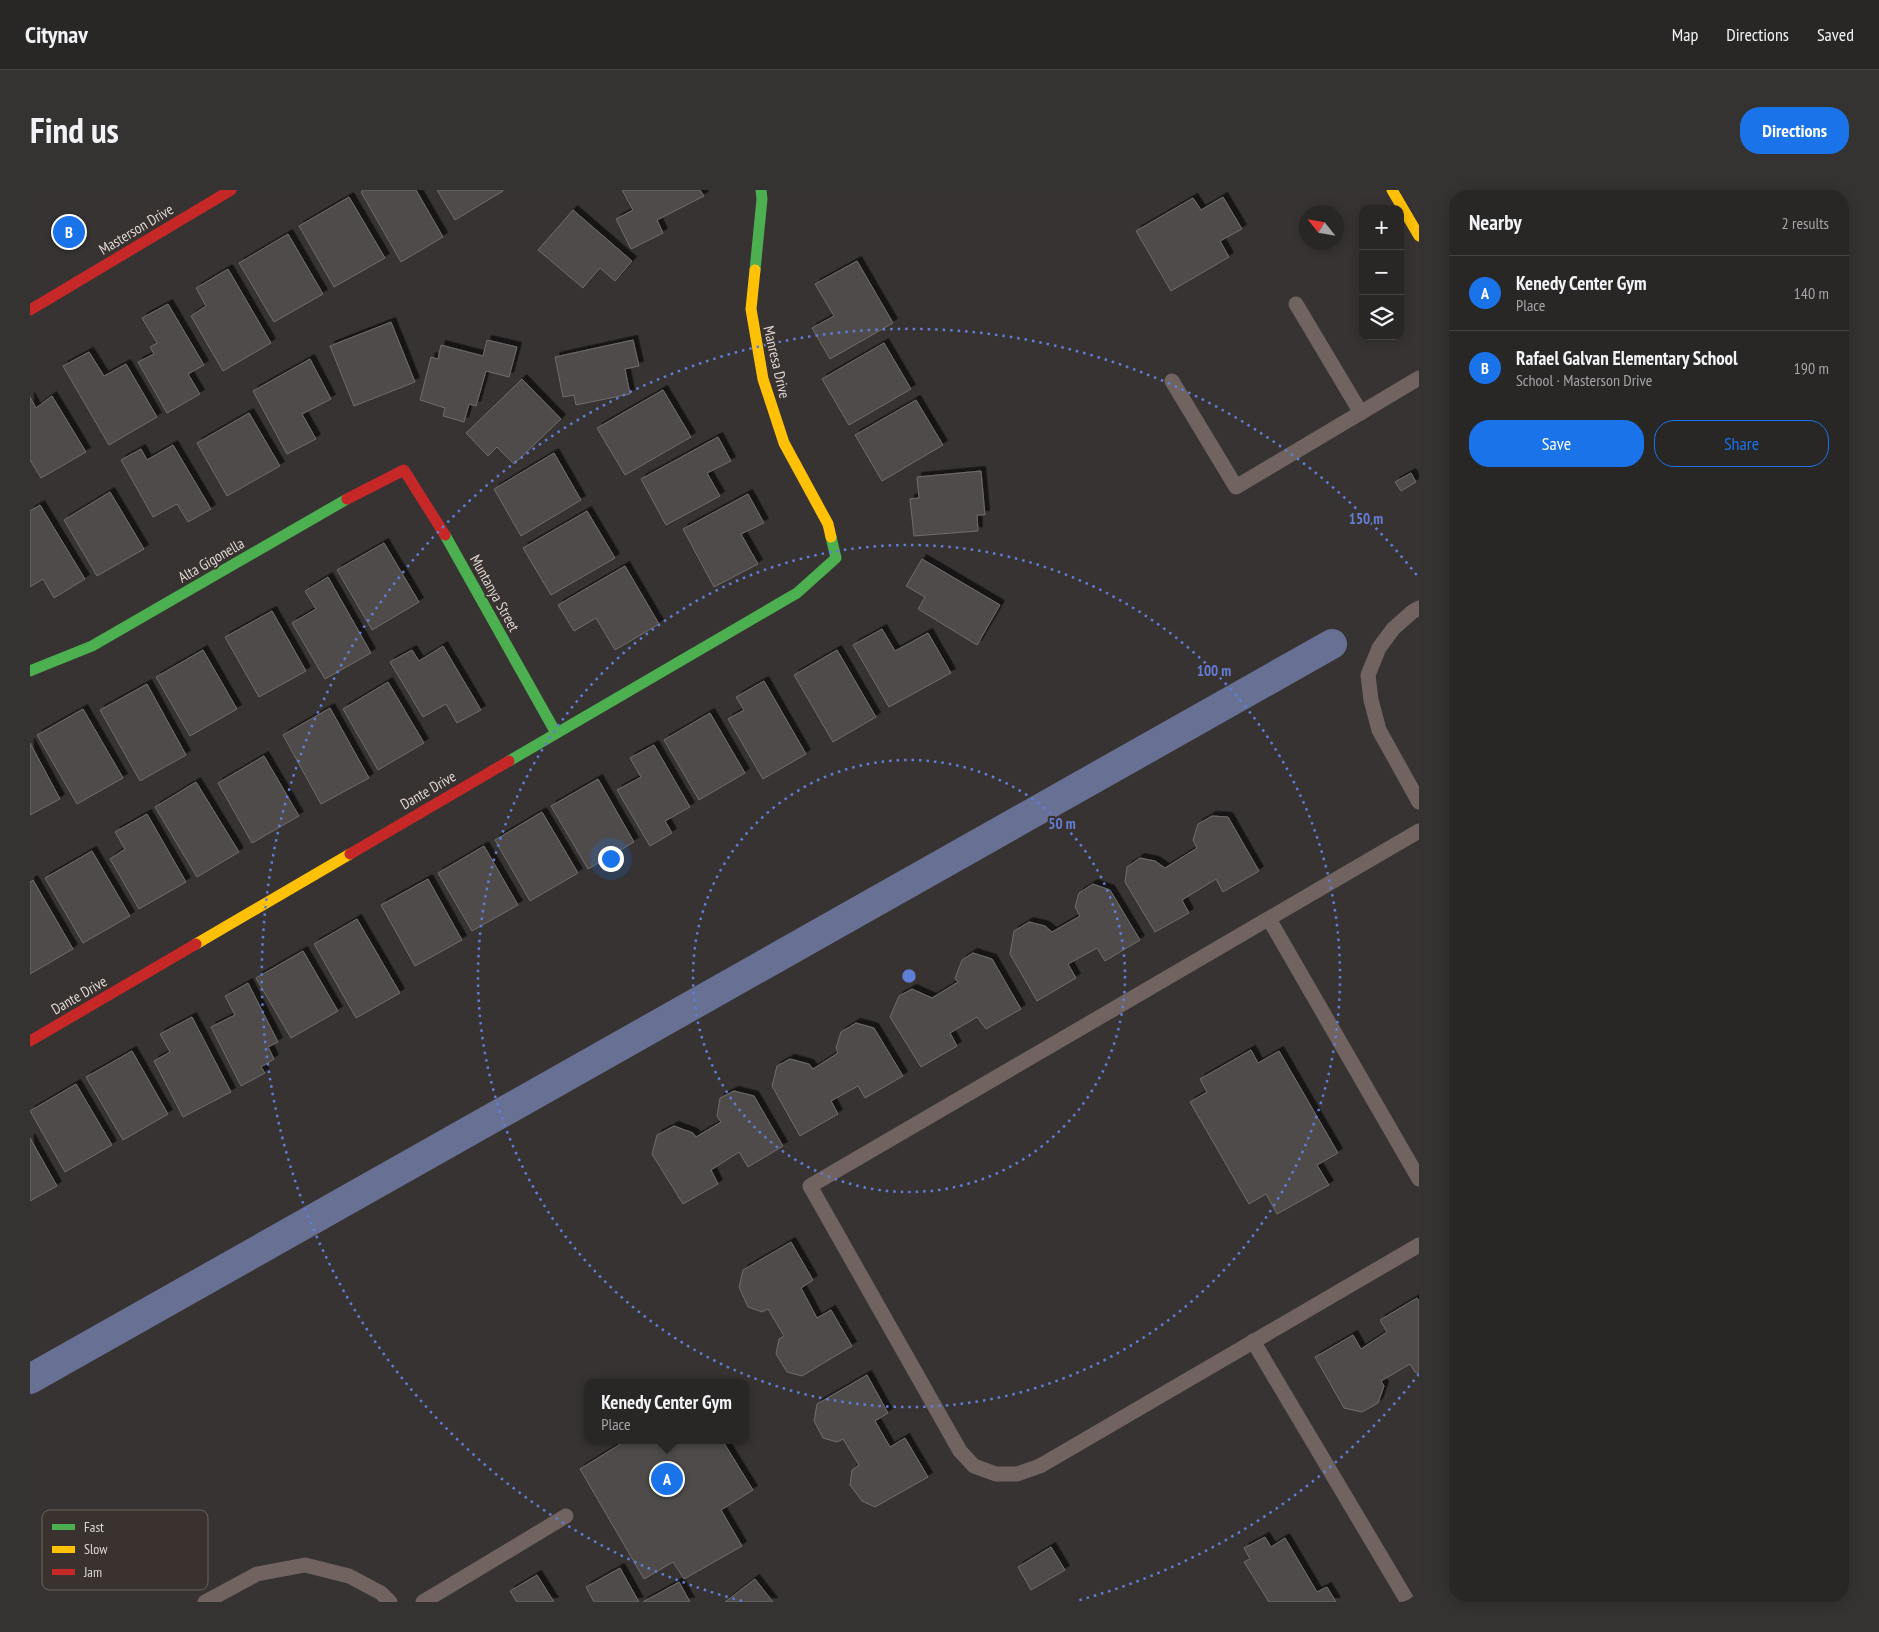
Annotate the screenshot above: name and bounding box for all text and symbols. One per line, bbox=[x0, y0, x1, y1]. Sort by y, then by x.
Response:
text: Citynav bbox=[25, 19, 88, 50]
text: Map bbox=[1672, 23, 1698, 46]
text: Directions bbox=[1726, 23, 1789, 46]
text: Saved bbox=[1817, 23, 1854, 46]
text: Find us bbox=[30, 107, 119, 153]
button: Directions bbox=[1740, 107, 1849, 154]
street label: Masterson Drive bbox=[95, 199, 177, 259]
north arrow bbox=[1299, 205, 1344, 250]
map controls bbox=[1359, 205, 1404, 340]
button: + bbox=[1359, 205, 1404, 250]
text: Nearby bbox=[1469, 209, 1522, 236]
pin: B bbox=[53, 213, 85, 251]
text: 2 results bbox=[1782, 213, 1829, 233]
button: − bbox=[1359, 250, 1404, 295]
text: Kenedy Center Gym bbox=[1516, 271, 1646, 295]
text: A bbox=[1481, 283, 1489, 303]
text: 140 m bbox=[1794, 283, 1829, 303]
button: layers bbox=[1359, 295, 1404, 340]
text: Place bbox=[1516, 295, 1545, 315]
street label: Manresa Drive bbox=[759, 324, 795, 400]
text: Rafael Galvan Elementary School bbox=[1516, 346, 1738, 370]
text: B bbox=[1481, 358, 1489, 378]
text: 190 m bbox=[1794, 358, 1829, 378]
text: School · Masterson Drive bbox=[1516, 370, 1652, 390]
button: Save bbox=[1469, 420, 1644, 467]
button: Share bbox=[1654, 420, 1829, 467]
text: 150 m bbox=[1349, 509, 1383, 528]
street label: Alta Gigonella bbox=[175, 533, 247, 587]
street label: Muntanya Street bbox=[466, 551, 524, 635]
text: 100 m bbox=[1197, 661, 1231, 680]
street label: Dante Drive bbox=[397, 766, 459, 814]
text: 50 m bbox=[1048, 814, 1076, 833]
your location bbox=[598, 846, 624, 872]
centre of rings bbox=[900, 967, 918, 985]
street label: Dante Drive bbox=[48, 971, 110, 1019]
popup bbox=[584, 1379, 749, 1444]
text: Kenedy Center Gym bbox=[601, 1390, 732, 1414]
text: Place bbox=[601, 1414, 631, 1434]
pin: A bbox=[651, 1460, 683, 1498]
legend bbox=[42, 1510, 208, 1590]
text: Fast bbox=[84, 1518, 104, 1536]
text: Slow bbox=[84, 1540, 108, 1558]
text: Jam bbox=[83, 1563, 102, 1581]

